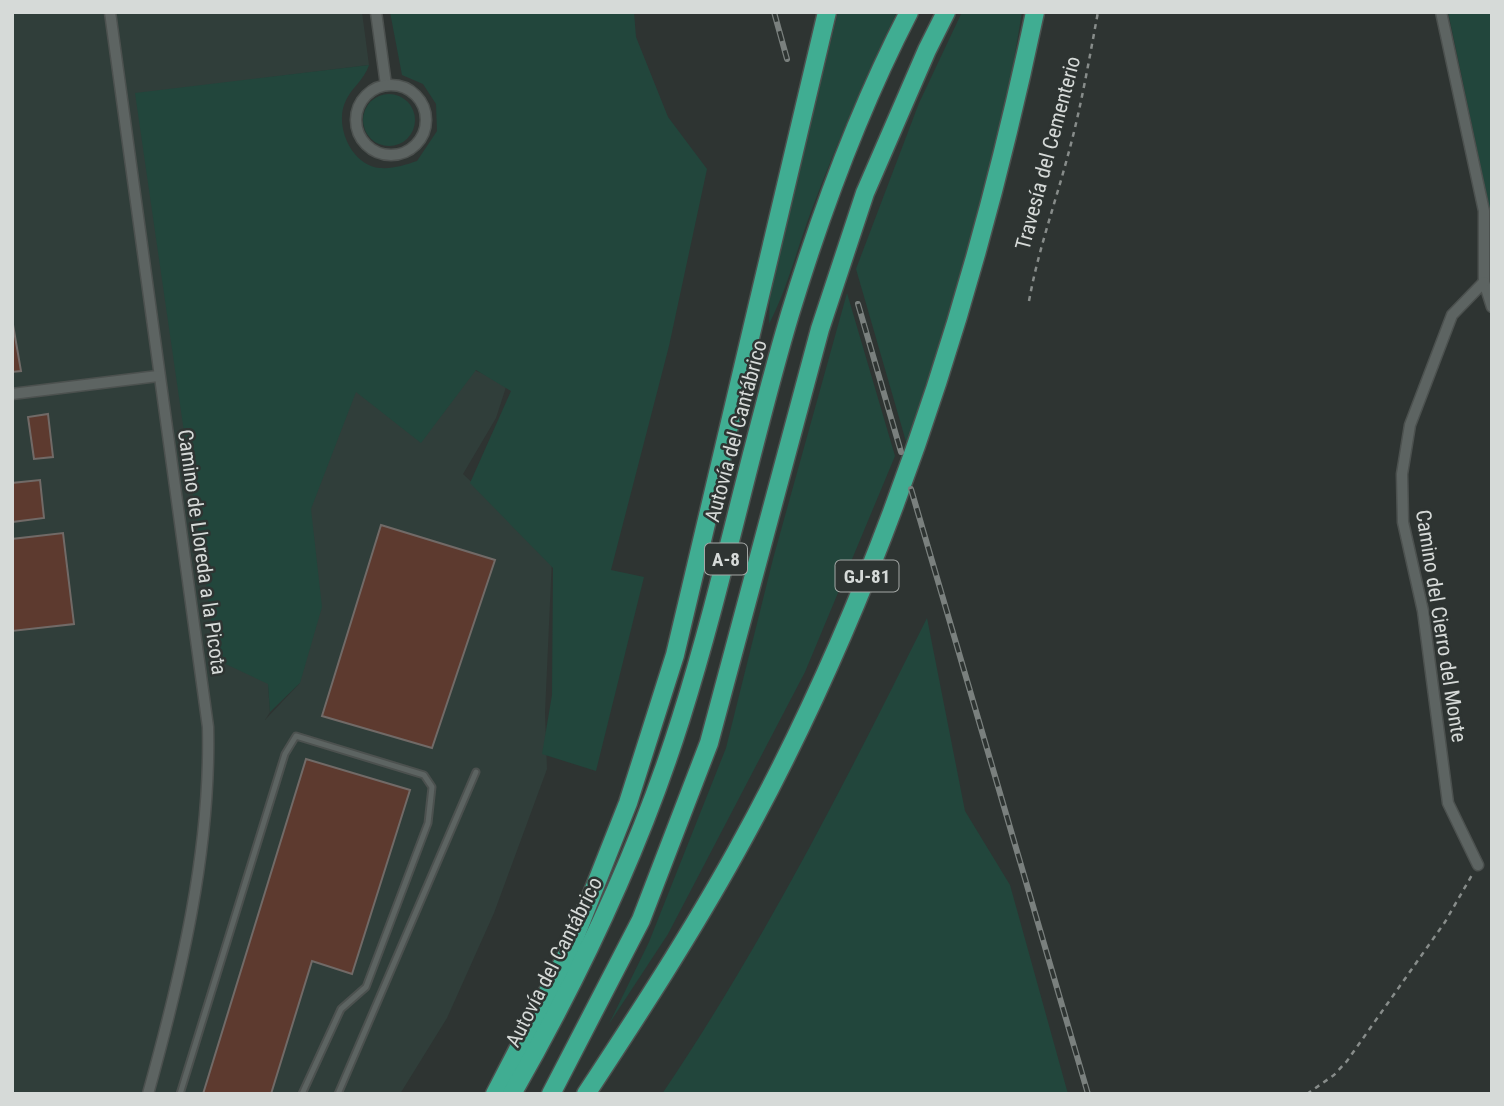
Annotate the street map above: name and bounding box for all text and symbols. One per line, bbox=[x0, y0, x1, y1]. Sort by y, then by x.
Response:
street label: Travesía del Cementerio bbox=[1011, 54, 1085, 252]
street label: Autovía del Cantábrico bbox=[700, 337, 772, 525]
street label: Camino de Lloreda a la Picota bbox=[173, 428, 231, 676]
street label: Camino del Cierro del Monte bbox=[1411, 508, 1471, 744]
road number: A-8 bbox=[705, 544, 747, 574]
road number: GJ-81 bbox=[836, 561, 898, 592]
street label: Autovía del Cantábrico bbox=[501, 873, 607, 1051]

